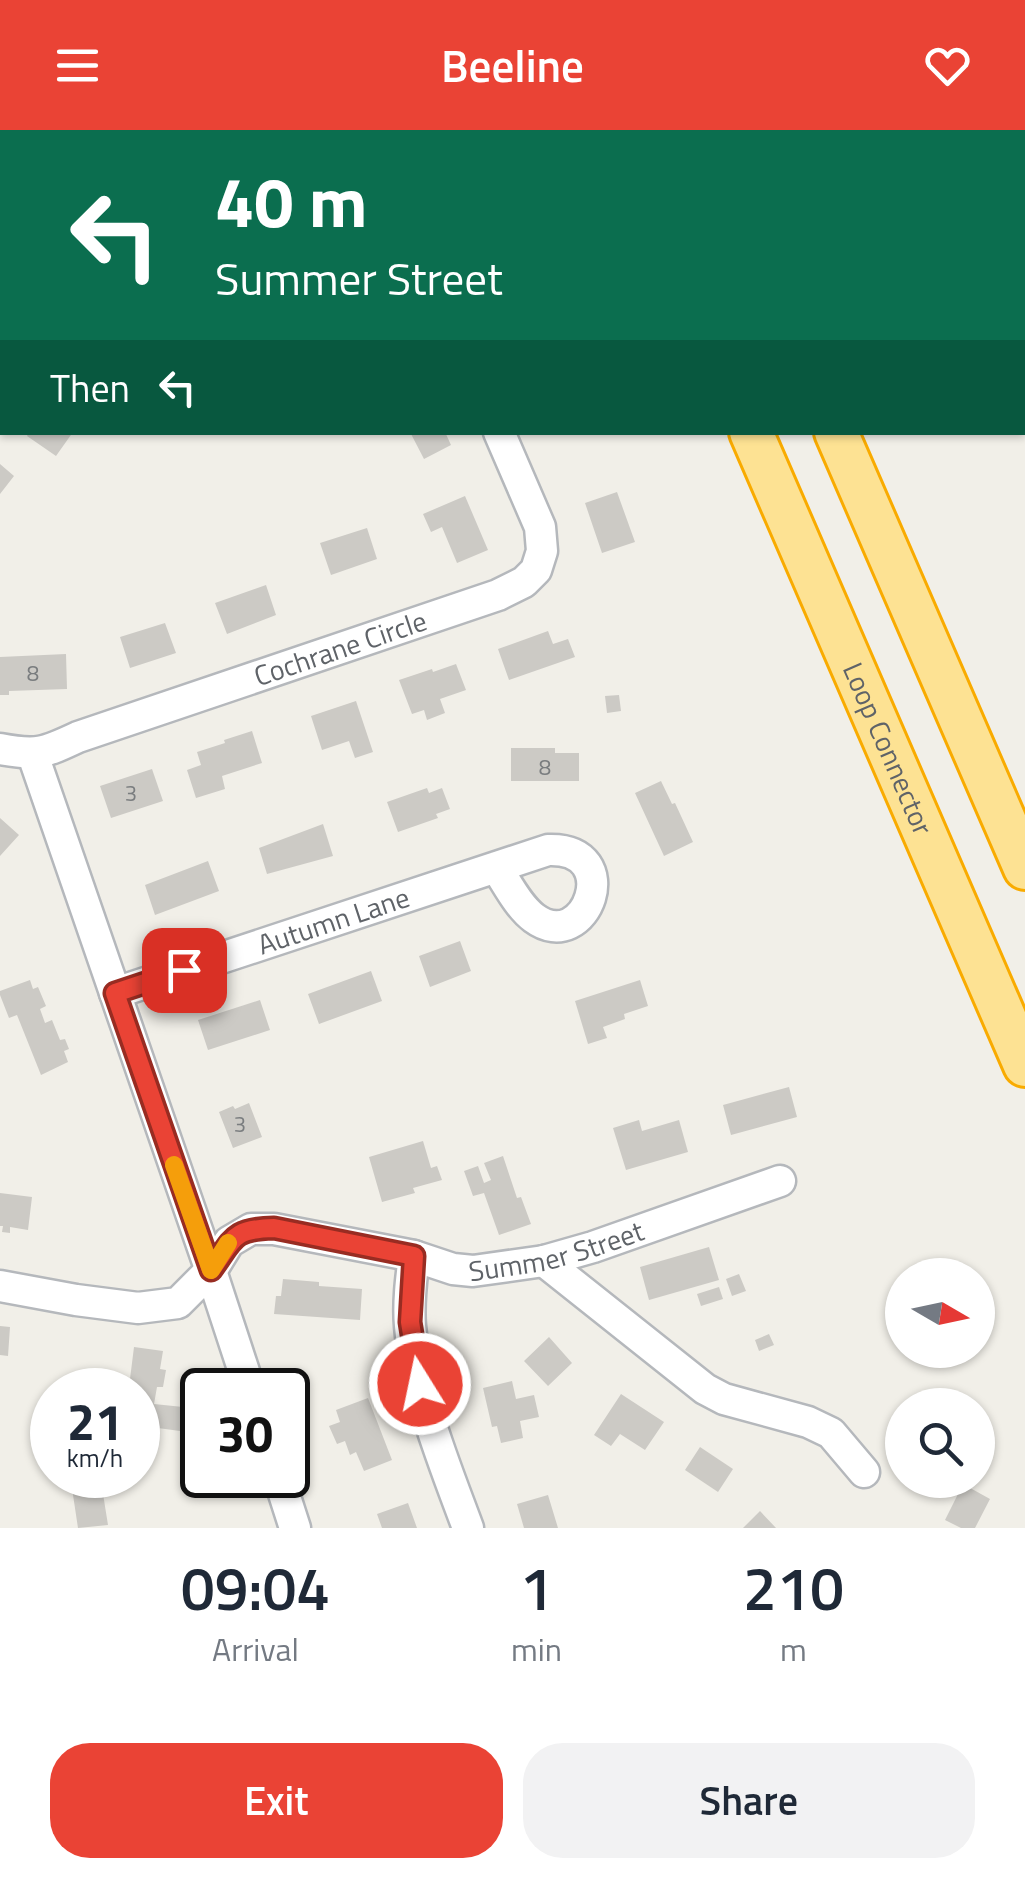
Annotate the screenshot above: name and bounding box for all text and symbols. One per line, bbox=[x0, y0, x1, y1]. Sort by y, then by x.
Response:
text: Beeline bbox=[441, 31, 584, 99]
icon: menu bbox=[50, 38, 105, 93]
icon: heart bbox=[920, 38, 975, 93]
text: 40 m bbox=[215, 148, 368, 254]
icon: left bbox=[50, 170, 180, 300]
text: Summer Street bbox=[215, 244, 503, 312]
text: Then bbox=[50, 359, 130, 417]
icon: left bbox=[150, 360, 205, 415]
street label: Cochrane Circle bbox=[248, 599, 432, 697]
street label: Loop Connector bbox=[832, 655, 945, 842]
house number: 8 bbox=[27, 656, 39, 690]
house number: 8 bbox=[539, 750, 551, 784]
house number: 3 bbox=[125, 776, 137, 810]
street label: Autumn Lane bbox=[252, 875, 415, 966]
pin bbox=[142, 928, 227, 1013]
icon: arrive bbox=[157, 943, 212, 998]
house number: 3 bbox=[234, 1107, 246, 1141]
street label: Summer Street bbox=[466, 1209, 650, 1292]
north arrow bbox=[885, 1258, 995, 1368]
map controls bbox=[885, 1258, 995, 1498]
position arrow bbox=[368, 1332, 472, 1436]
speed limit sign: 30 bbox=[180, 1368, 310, 1498]
text: 21 bbox=[67, 1383, 123, 1459]
button: search bbox=[885, 1388, 995, 1498]
text: km/h bbox=[67, 1439, 123, 1477]
text: 09:04 bbox=[181, 1542, 330, 1633]
text: 1 bbox=[520, 1542, 553, 1633]
text: 210 bbox=[743, 1542, 844, 1633]
text: Arrival bbox=[212, 1625, 299, 1673]
text: min bbox=[511, 1625, 562, 1673]
text: m bbox=[780, 1625, 807, 1673]
button: Exit bbox=[50, 1743, 503, 1858]
button: Share bbox=[523, 1743, 975, 1858]

